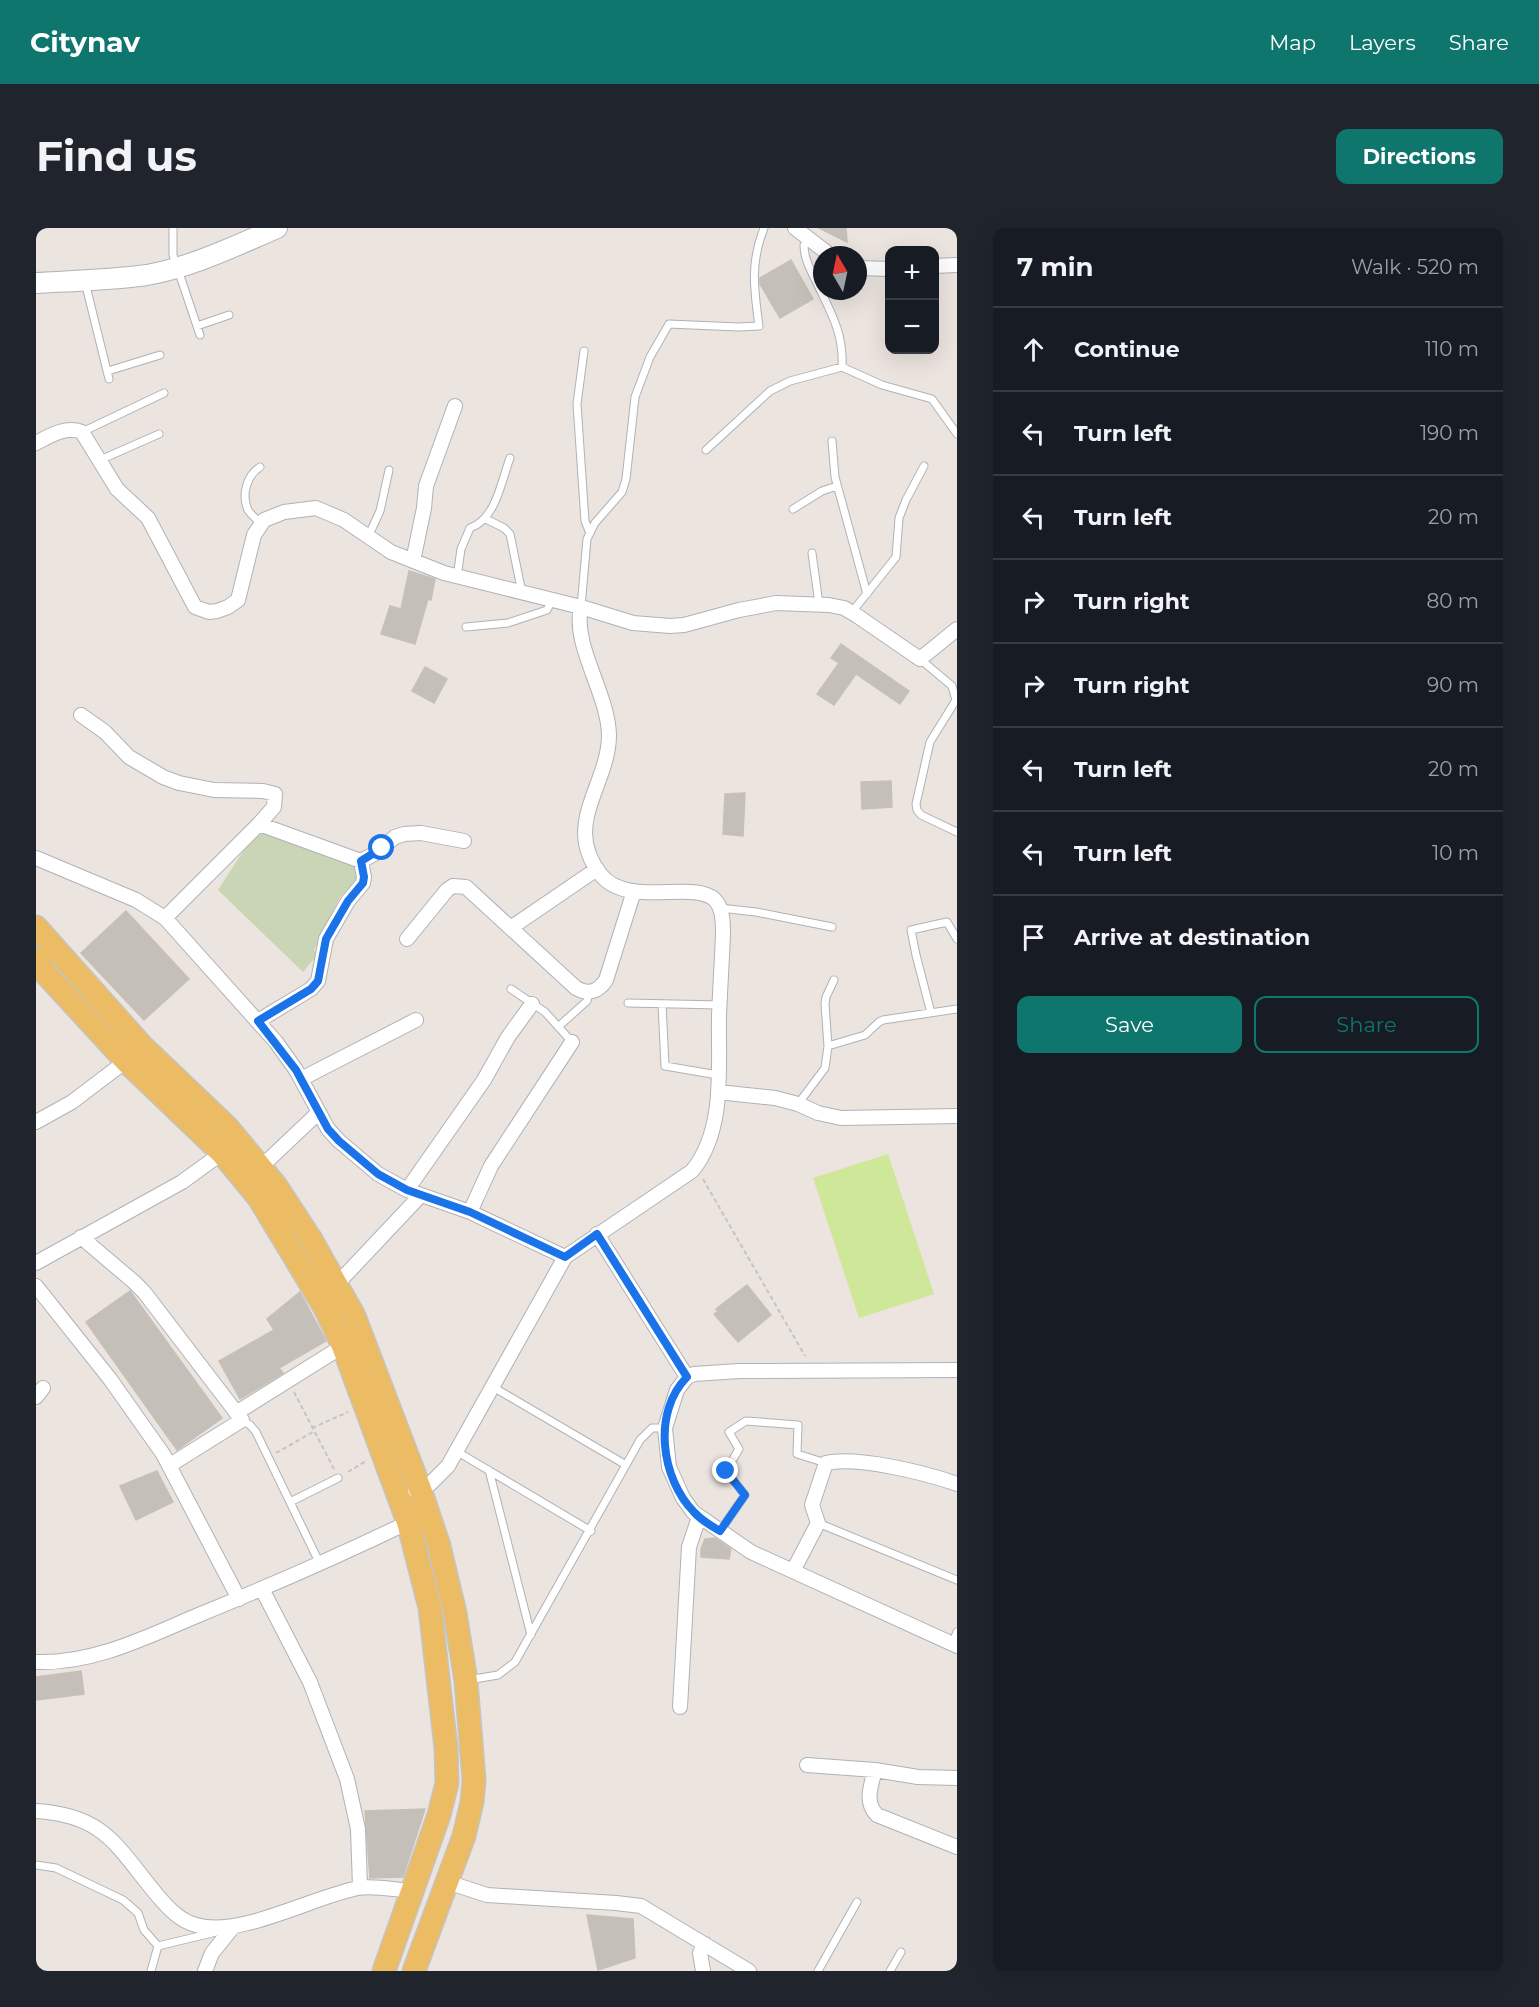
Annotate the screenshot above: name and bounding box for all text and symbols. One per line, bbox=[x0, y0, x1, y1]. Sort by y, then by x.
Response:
text: Citynav bbox=[30, 25, 140, 59]
text: Map bbox=[1269, 30, 1316, 55]
text: Layers bbox=[1349, 30, 1416, 55]
text: Share bbox=[1449, 30, 1509, 55]
button: Directions bbox=[1336, 129, 1503, 184]
text: Find us bbox=[36, 130, 197, 182]
north arrow bbox=[813, 246, 867, 300]
map controls bbox=[885, 246, 939, 354]
button: + bbox=[885, 246, 939, 300]
text: 7 min bbox=[1017, 251, 1094, 283]
text: Walk · 520 m bbox=[1351, 255, 1479, 279]
button: − bbox=[885, 300, 939, 354]
icon: ahead bbox=[1017, 333, 1050, 366]
text: Continue bbox=[1074, 336, 1180, 363]
text: 110 m bbox=[1425, 337, 1479, 361]
icon: left bbox=[1017, 417, 1050, 450]
text: Turn left bbox=[1074, 420, 1172, 447]
text: 190 m bbox=[1420, 421, 1479, 445]
icon: left bbox=[1017, 501, 1050, 534]
text: Turn left bbox=[1074, 504, 1172, 531]
text: 20 m bbox=[1428, 505, 1479, 529]
icon: right bbox=[1017, 585, 1050, 618]
text: Turn right bbox=[1074, 588, 1189, 615]
text: 80 m bbox=[1427, 589, 1479, 613]
icon: right bbox=[1017, 669, 1050, 702]
text: Turn right bbox=[1074, 672, 1189, 699]
text: 90 m bbox=[1427, 673, 1479, 697]
icon: left bbox=[1017, 753, 1050, 786]
text: Turn left bbox=[1074, 756, 1172, 783]
text: 20 m bbox=[1428, 757, 1479, 781]
route start bbox=[368, 834, 394, 860]
icon: left bbox=[1017, 837, 1050, 870]
text: Turn left bbox=[1074, 840, 1172, 867]
text: 10 m bbox=[1432, 841, 1479, 865]
icon: arrive bbox=[1017, 921, 1050, 954]
text: Arrive at destination bbox=[1074, 924, 1310, 951]
button: Save bbox=[1017, 996, 1242, 1053]
button: Share bbox=[1254, 996, 1479, 1053]
route end bbox=[712, 1457, 738, 1483]

